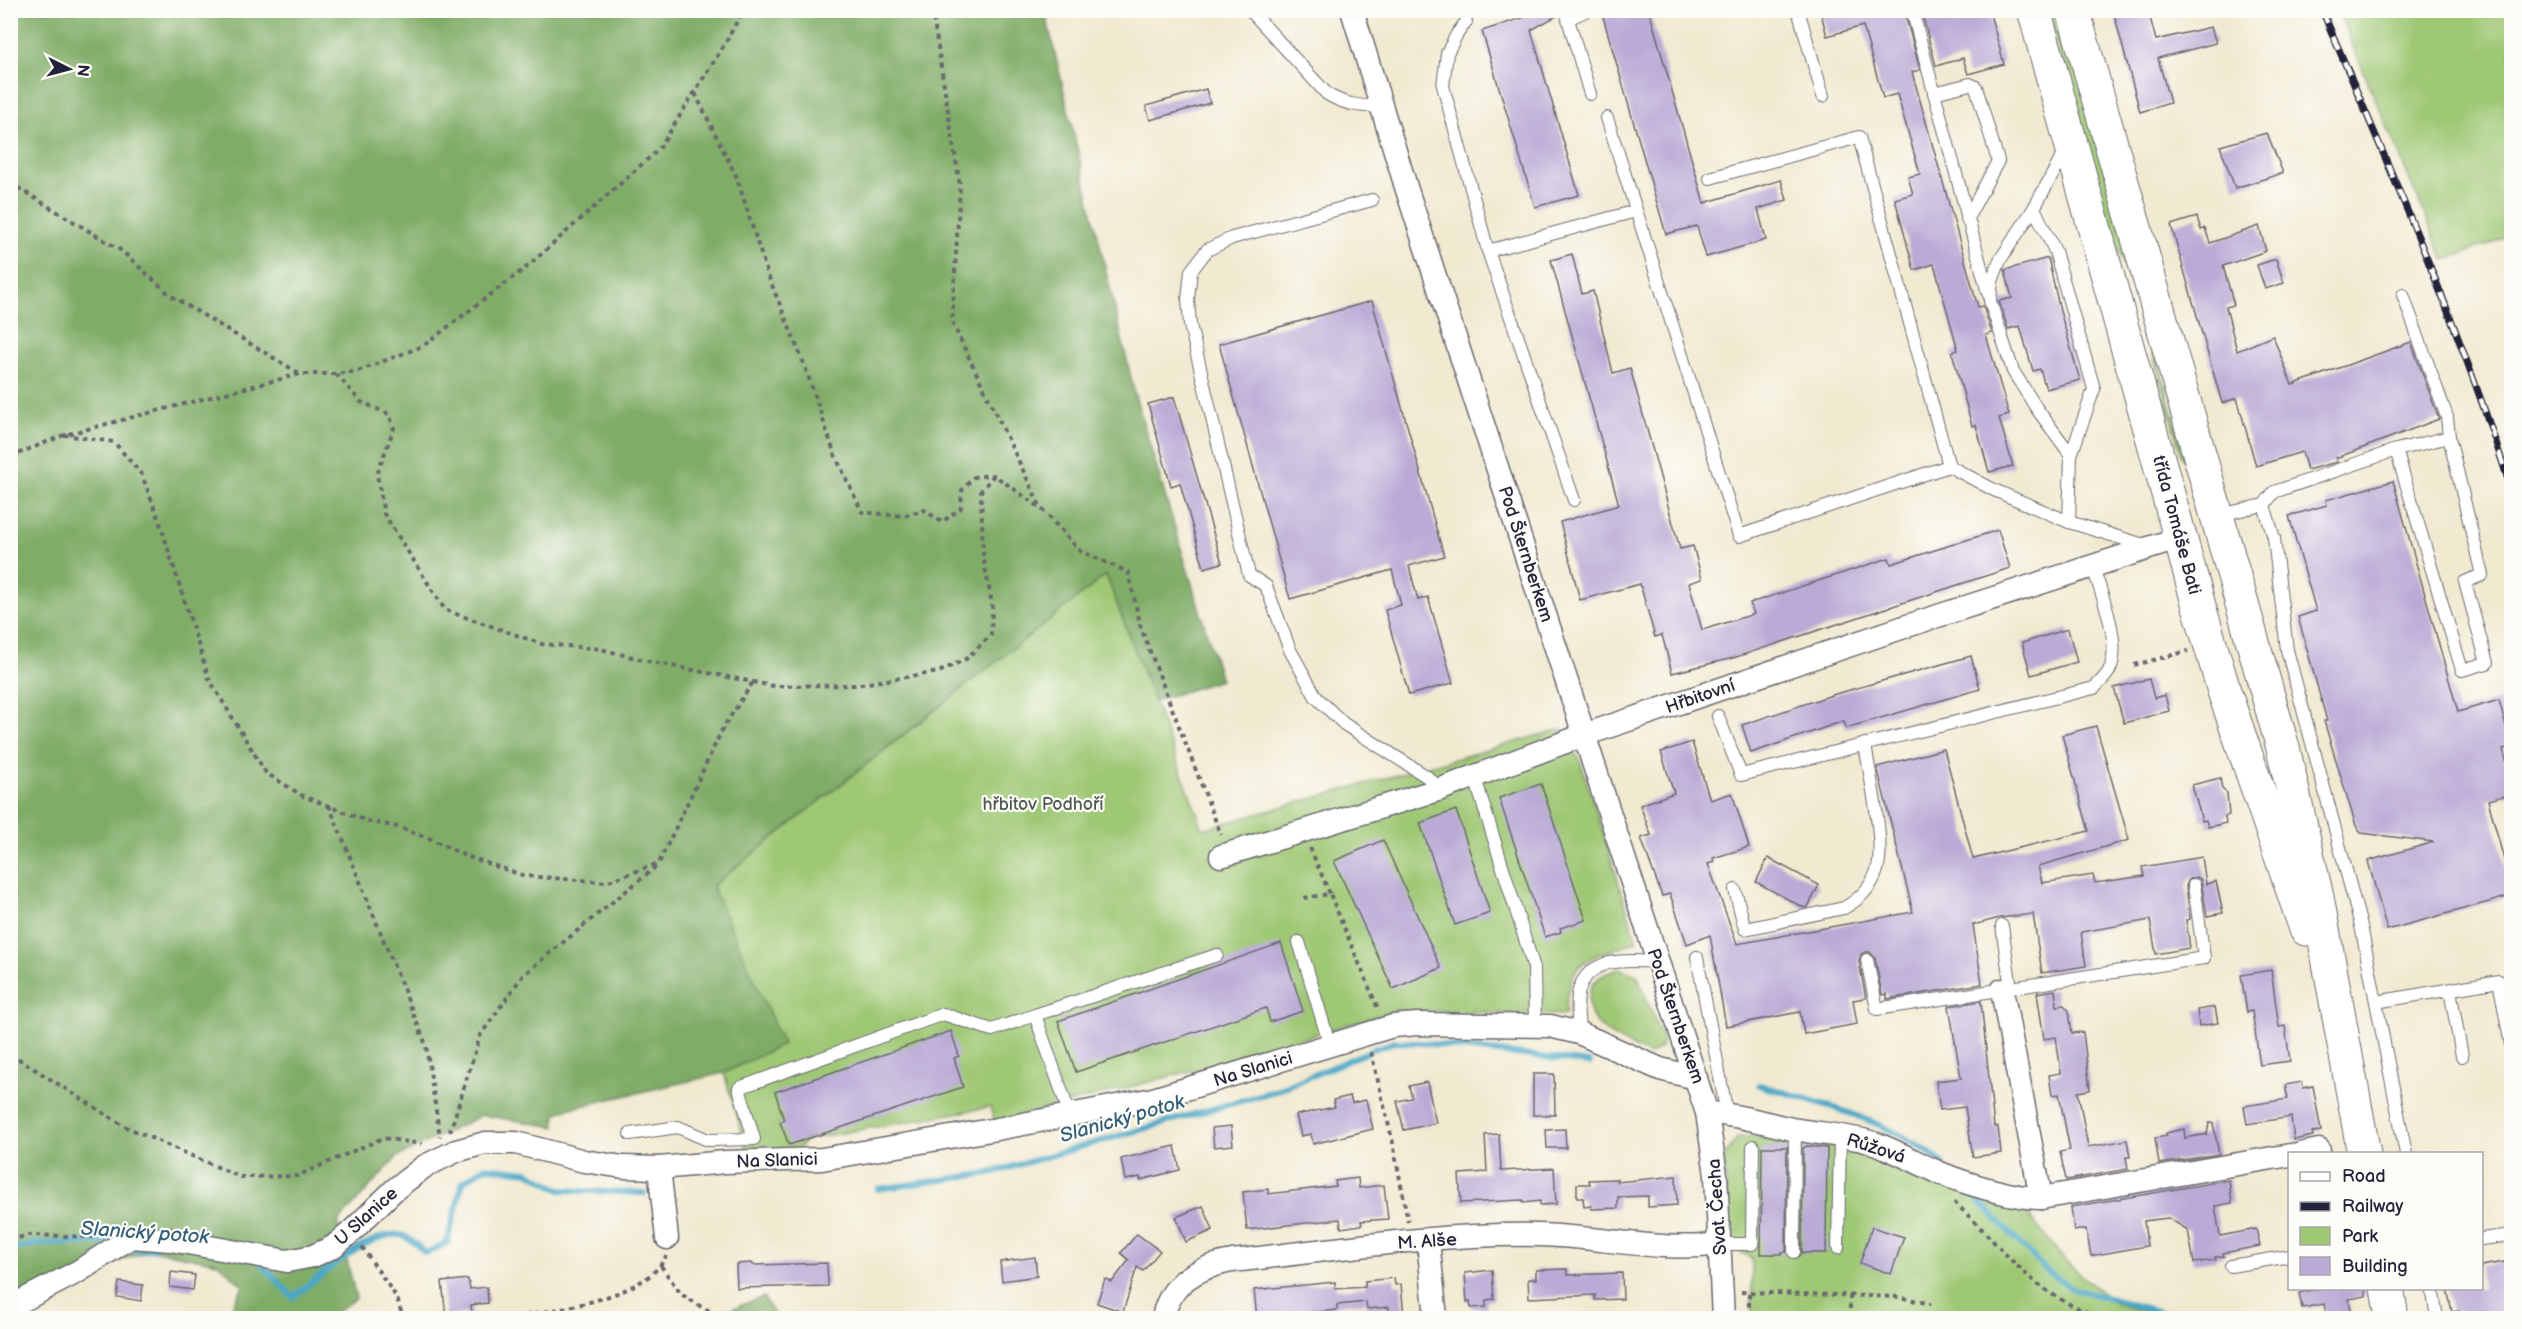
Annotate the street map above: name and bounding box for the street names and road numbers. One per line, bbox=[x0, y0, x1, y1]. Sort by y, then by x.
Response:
street label: třída Tomáše Bati bbox=[2148, 453, 2205, 597]
street label: Pod Šternberkem bbox=[1494, 483, 1558, 625]
street label: Hřbitovní bbox=[1663, 675, 1738, 718]
street label: Pod Šternberkem bbox=[1643, 946, 1709, 1086]
street label: Na Slanici bbox=[1211, 1048, 1295, 1091]
street label: Růžová bbox=[1844, 1129, 1908, 1168]
street label: Na Slanici bbox=[736, 1149, 818, 1172]
street label: Svat. Čecha bbox=[1702, 1158, 1731, 1256]
street label: U Slanice bbox=[331, 1183, 402, 1250]
street label: M. Alše bbox=[1397, 1229, 1458, 1254]

